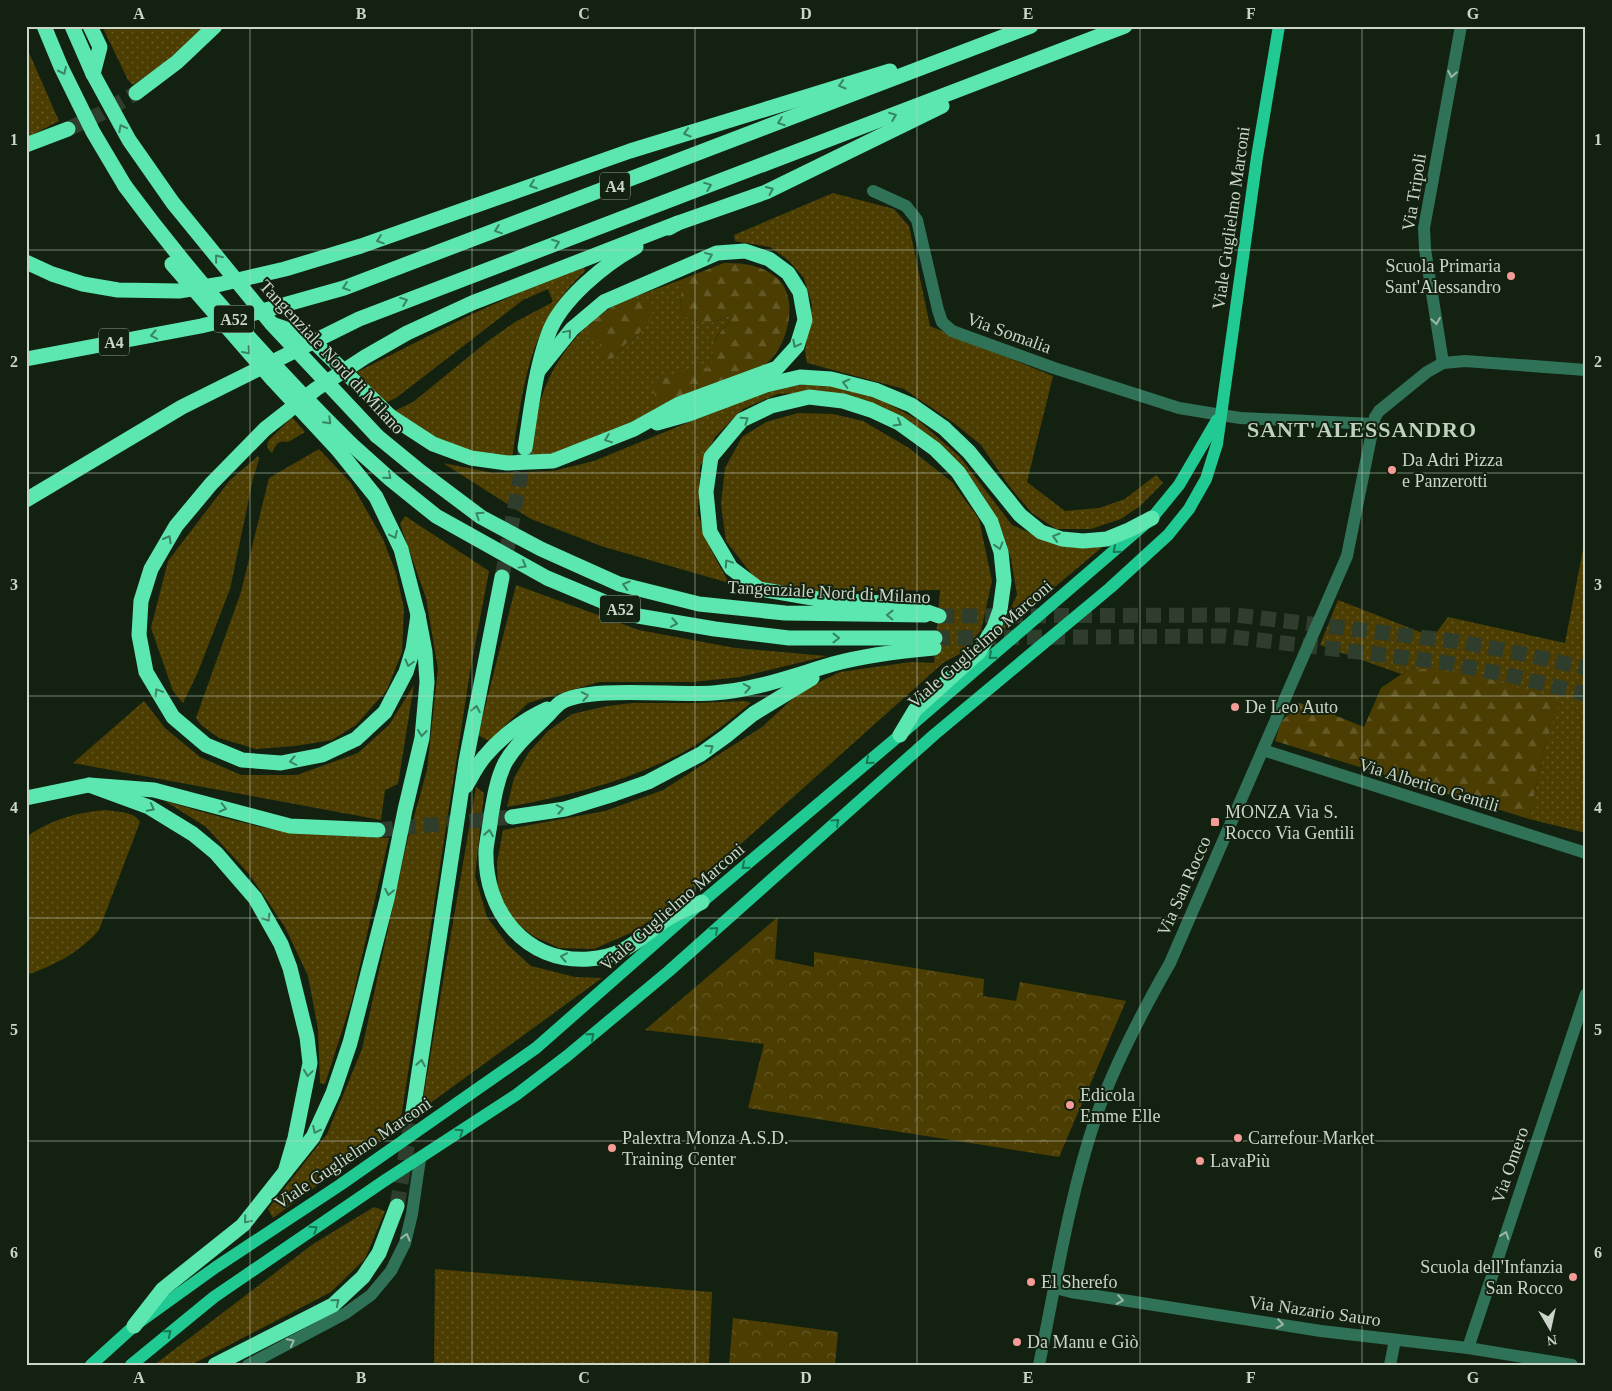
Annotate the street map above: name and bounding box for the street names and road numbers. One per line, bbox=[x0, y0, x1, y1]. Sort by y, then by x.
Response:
street label: Viale Guglielmo Marconi bbox=[1208, 125, 1254, 311]
street label: Via Tripoli bbox=[1398, 152, 1430, 232]
road number: A4 bbox=[600, 172, 630, 200]
street label: Tangenziale Nord di Milano bbox=[255, 276, 409, 438]
road number: A52 bbox=[214, 306, 254, 332]
street label: Via Somalia bbox=[964, 308, 1054, 358]
road number: A4 bbox=[99, 328, 129, 356]
street label: Viale Guglielmo Marconi bbox=[904, 576, 1056, 712]
street label: Tangenziale Nord di Milano bbox=[727, 577, 931, 607]
road number: A52 bbox=[600, 596, 640, 622]
street label: Via Alberico Gentili bbox=[1356, 754, 1502, 816]
street label: Via San Rocco bbox=[1153, 833, 1215, 939]
street label: Viale Guglielmo Marconi bbox=[596, 839, 748, 975]
street label: Viale Guglielmo Marconi bbox=[271, 1093, 435, 1213]
street label: Via Omero bbox=[1488, 1124, 1532, 1206]
street label: Via Nazario Sauro bbox=[1248, 1292, 1382, 1330]

